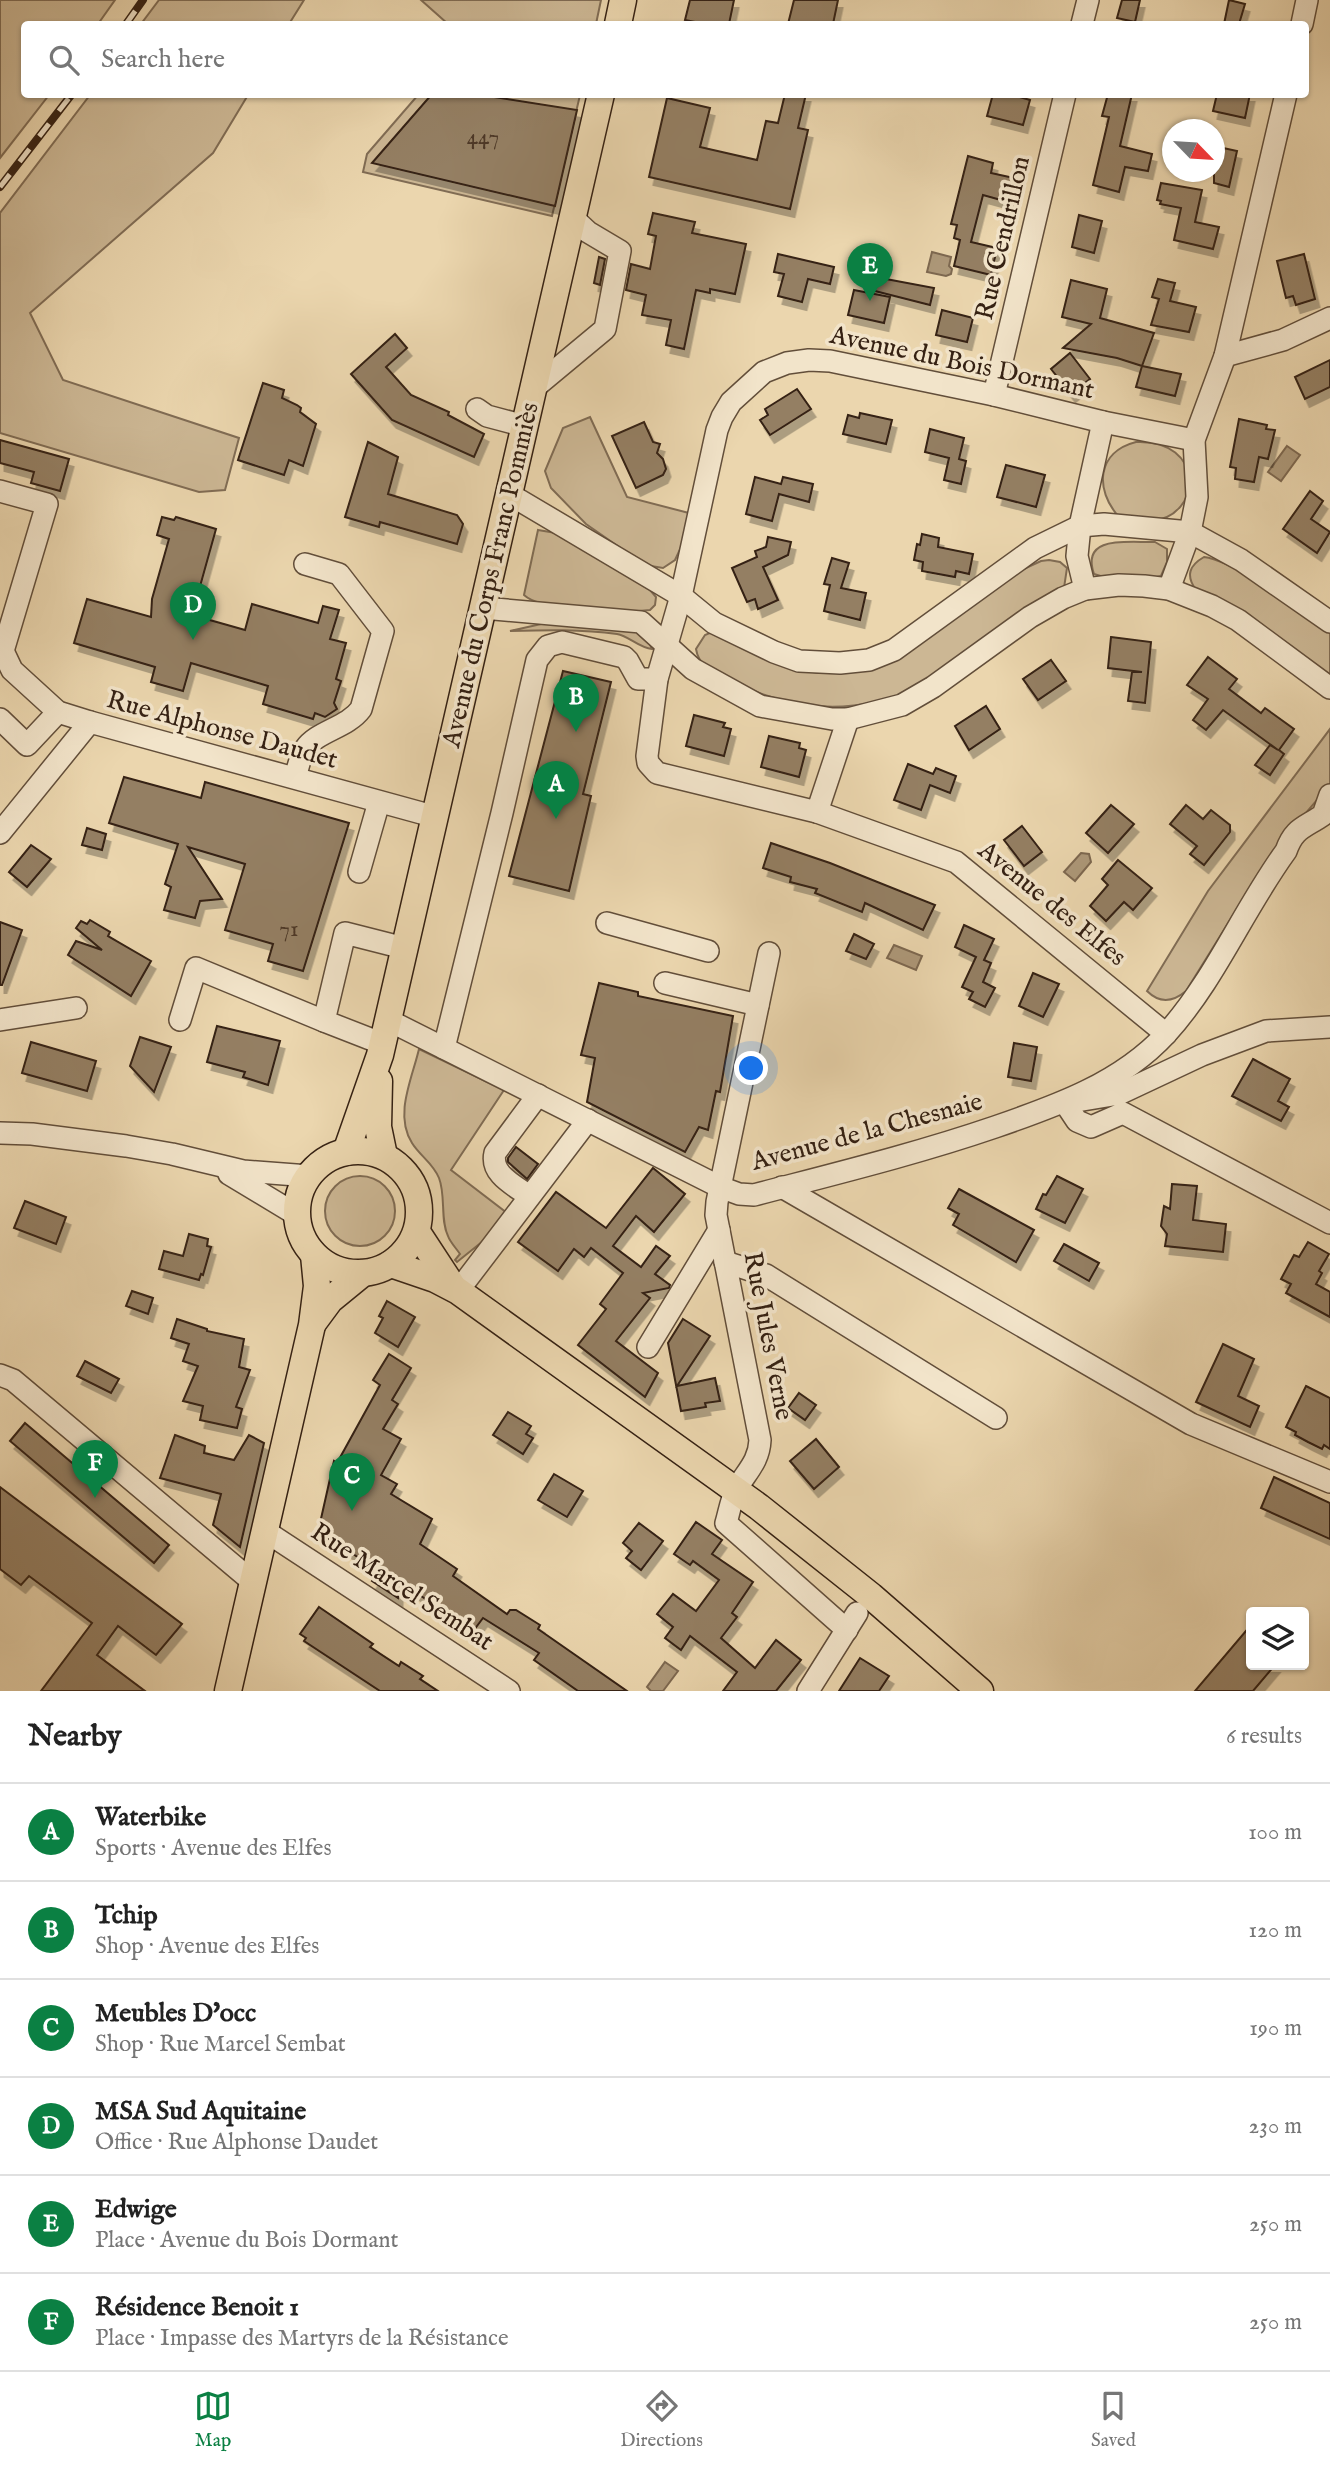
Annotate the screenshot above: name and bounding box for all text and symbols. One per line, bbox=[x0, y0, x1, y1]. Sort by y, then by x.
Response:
search box bbox=[21, 21, 1309, 98]
icon: search bbox=[45, 41, 83, 79]
text: Search here bbox=[101, 43, 225, 76]
north arrow bbox=[1162, 119, 1225, 182]
house number: 447 bbox=[467, 123, 499, 152]
street label: Rue Cendrillon bbox=[968, 153, 1038, 323]
pin: E bbox=[847, 243, 893, 301]
street label: Avenue du Bois Dormant bbox=[826, 319, 1097, 407]
street label: Avenue du Corps Franc Pommiès bbox=[435, 399, 547, 752]
pin: D bbox=[170, 582, 216, 640]
pin: B bbox=[553, 674, 599, 732]
street label: Rue Alphonse Daudet bbox=[103, 683, 341, 777]
pin: A bbox=[533, 761, 579, 819]
street label: Avenue des Elfes bbox=[970, 834, 1133, 974]
house number: 71 bbox=[279, 915, 299, 944]
your location bbox=[734, 1051, 768, 1085]
street label: Avenue de la Chesnaie bbox=[747, 1085, 986, 1179]
street label: Rue Jules Verne bbox=[736, 1249, 801, 1423]
pin: F bbox=[72, 1440, 118, 1498]
pin: C bbox=[329, 1453, 375, 1511]
street label: Rue Marcel Sembat bbox=[304, 1516, 500, 1658]
map controls bbox=[1246, 1607, 1309, 1670]
button: layers bbox=[1246, 1607, 1309, 1670]
text: Nearby bbox=[28, 1718, 121, 1756]
text: 6 results bbox=[1226, 1722, 1302, 1751]
text: Waterbike bbox=[95, 1801, 206, 1834]
text: A bbox=[43, 1818, 59, 1847]
text: 100 m bbox=[1248, 1818, 1302, 1847]
text: Sports · Avenue des Elfes bbox=[95, 1834, 332, 1863]
text: Tchip bbox=[95, 1899, 158, 1932]
text: B bbox=[43, 1916, 59, 1945]
text: 120 m bbox=[1249, 1916, 1302, 1945]
text: Shop · Avenue des Elfes bbox=[95, 1932, 319, 1961]
text: Meubles D'occ bbox=[95, 1997, 256, 2030]
text: C bbox=[43, 2014, 59, 2043]
text: 190 m bbox=[1249, 2014, 1302, 2043]
text: Shop · Rue Marcel Sembat bbox=[95, 2030, 346, 2059]
text: MSA Sud Aquitaine bbox=[95, 2095, 306, 2128]
text: D bbox=[42, 2112, 60, 2141]
text: 230 m bbox=[1249, 2112, 1302, 2141]
text: Office · Rue Alphonse Daudet bbox=[95, 2128, 378, 2157]
text: Edwige bbox=[95, 2193, 177, 2226]
text: E bbox=[43, 2210, 59, 2239]
text: 250 m bbox=[1249, 2210, 1302, 2239]
text: Place · Avenue du Bois Dormant bbox=[95, 2226, 398, 2255]
text: Résidence Benoit 1 bbox=[95, 2291, 299, 2324]
text: F bbox=[44, 2308, 58, 2337]
text: 250 m bbox=[1249, 2308, 1302, 2337]
text: Place · Impasse des Martyrs de la Résistance bbox=[95, 2324, 508, 2353]
tab: Map bbox=[194, 2387, 232, 2453]
tab: Directions bbox=[620, 2387, 703, 2453]
tab: Saved bbox=[1091, 2387, 1136, 2453]

